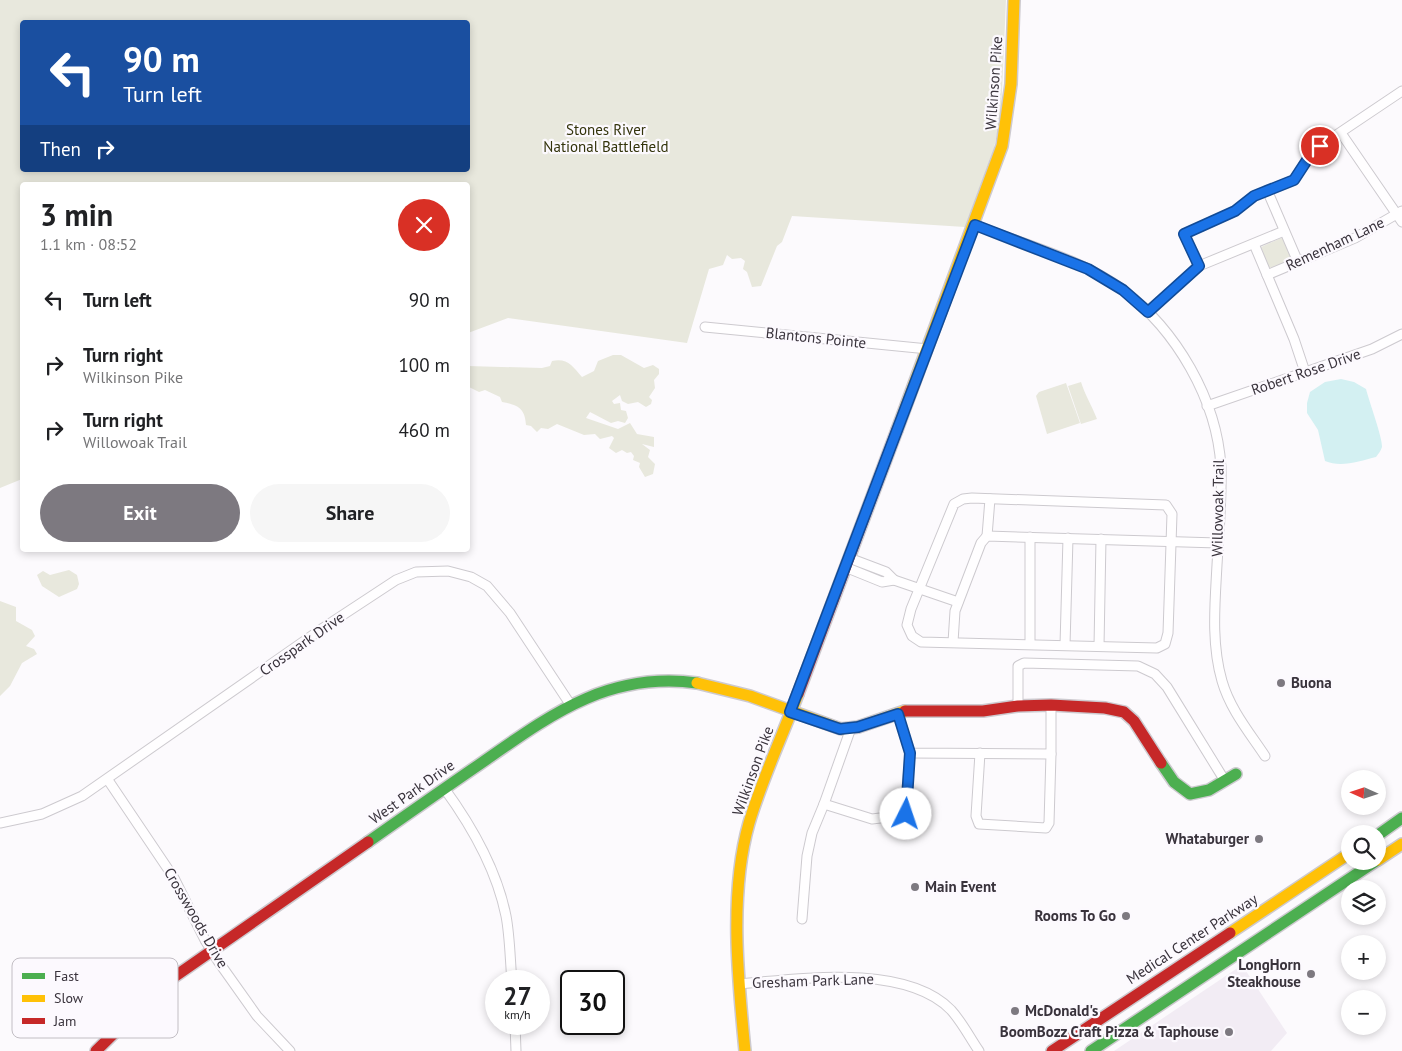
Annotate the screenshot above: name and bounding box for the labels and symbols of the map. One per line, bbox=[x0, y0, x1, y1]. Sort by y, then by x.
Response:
street label: Wilkinson Pike bbox=[981, 36, 1006, 130]
park label: Stones River National Battlefield bbox=[543, 120, 669, 156]
pin bbox=[1299, 125, 1341, 167]
street label: Remenham Lane bbox=[1283, 212, 1387, 275]
street label: Blantons Pointe bbox=[765, 323, 867, 352]
street label: Robert Rose Drive bbox=[1249, 344, 1363, 399]
street label: Willowoak Trail bbox=[1207, 459, 1228, 557]
street label: Crosspark Drive bbox=[256, 607, 348, 680]
place label: Buona bbox=[1291, 673, 1332, 692]
marker: Buona bbox=[1275, 677, 1287, 689]
street label: Wilkinson Pike bbox=[728, 723, 778, 818]
street label: West Park Drive bbox=[365, 755, 458, 828]
north arrow bbox=[1341, 770, 1386, 815]
position arrow bbox=[879, 787, 931, 839]
place label: Whataburger bbox=[1165, 829, 1250, 848]
marker: Whataburger bbox=[1253, 833, 1265, 845]
street label: Crosswoods Drive bbox=[160, 864, 233, 971]
place label: Main Event bbox=[925, 877, 997, 896]
marker: Main Event bbox=[909, 881, 921, 893]
street label: Medical Center Parkway bbox=[1123, 889, 1261, 988]
place label: Rooms To Go bbox=[1034, 906, 1116, 925]
marker: Rooms To Go bbox=[1120, 910, 1132, 922]
place label: LongHorn Steakhouse bbox=[1227, 955, 1301, 991]
legend bbox=[12, 958, 178, 1038]
text: Fast bbox=[54, 967, 79, 985]
marker: LongHorn Steakhouse bbox=[1305, 968, 1317, 980]
street label: Gresham Park Lane bbox=[752, 969, 874, 992]
speed limit sign: 30 bbox=[560, 970, 625, 1035]
text: Slow bbox=[54, 989, 84, 1007]
place label: McDonald's bbox=[1025, 1001, 1098, 1020]
marker: McDonald's bbox=[1009, 1005, 1021, 1017]
text: Jam bbox=[53, 1012, 76, 1030]
place label: BoomBozz Craft Pizza & Taphouse bbox=[1000, 1022, 1219, 1041]
marker: BoomBozz Craft Pizza & Taphouse bbox=[1223, 1026, 1235, 1038]

